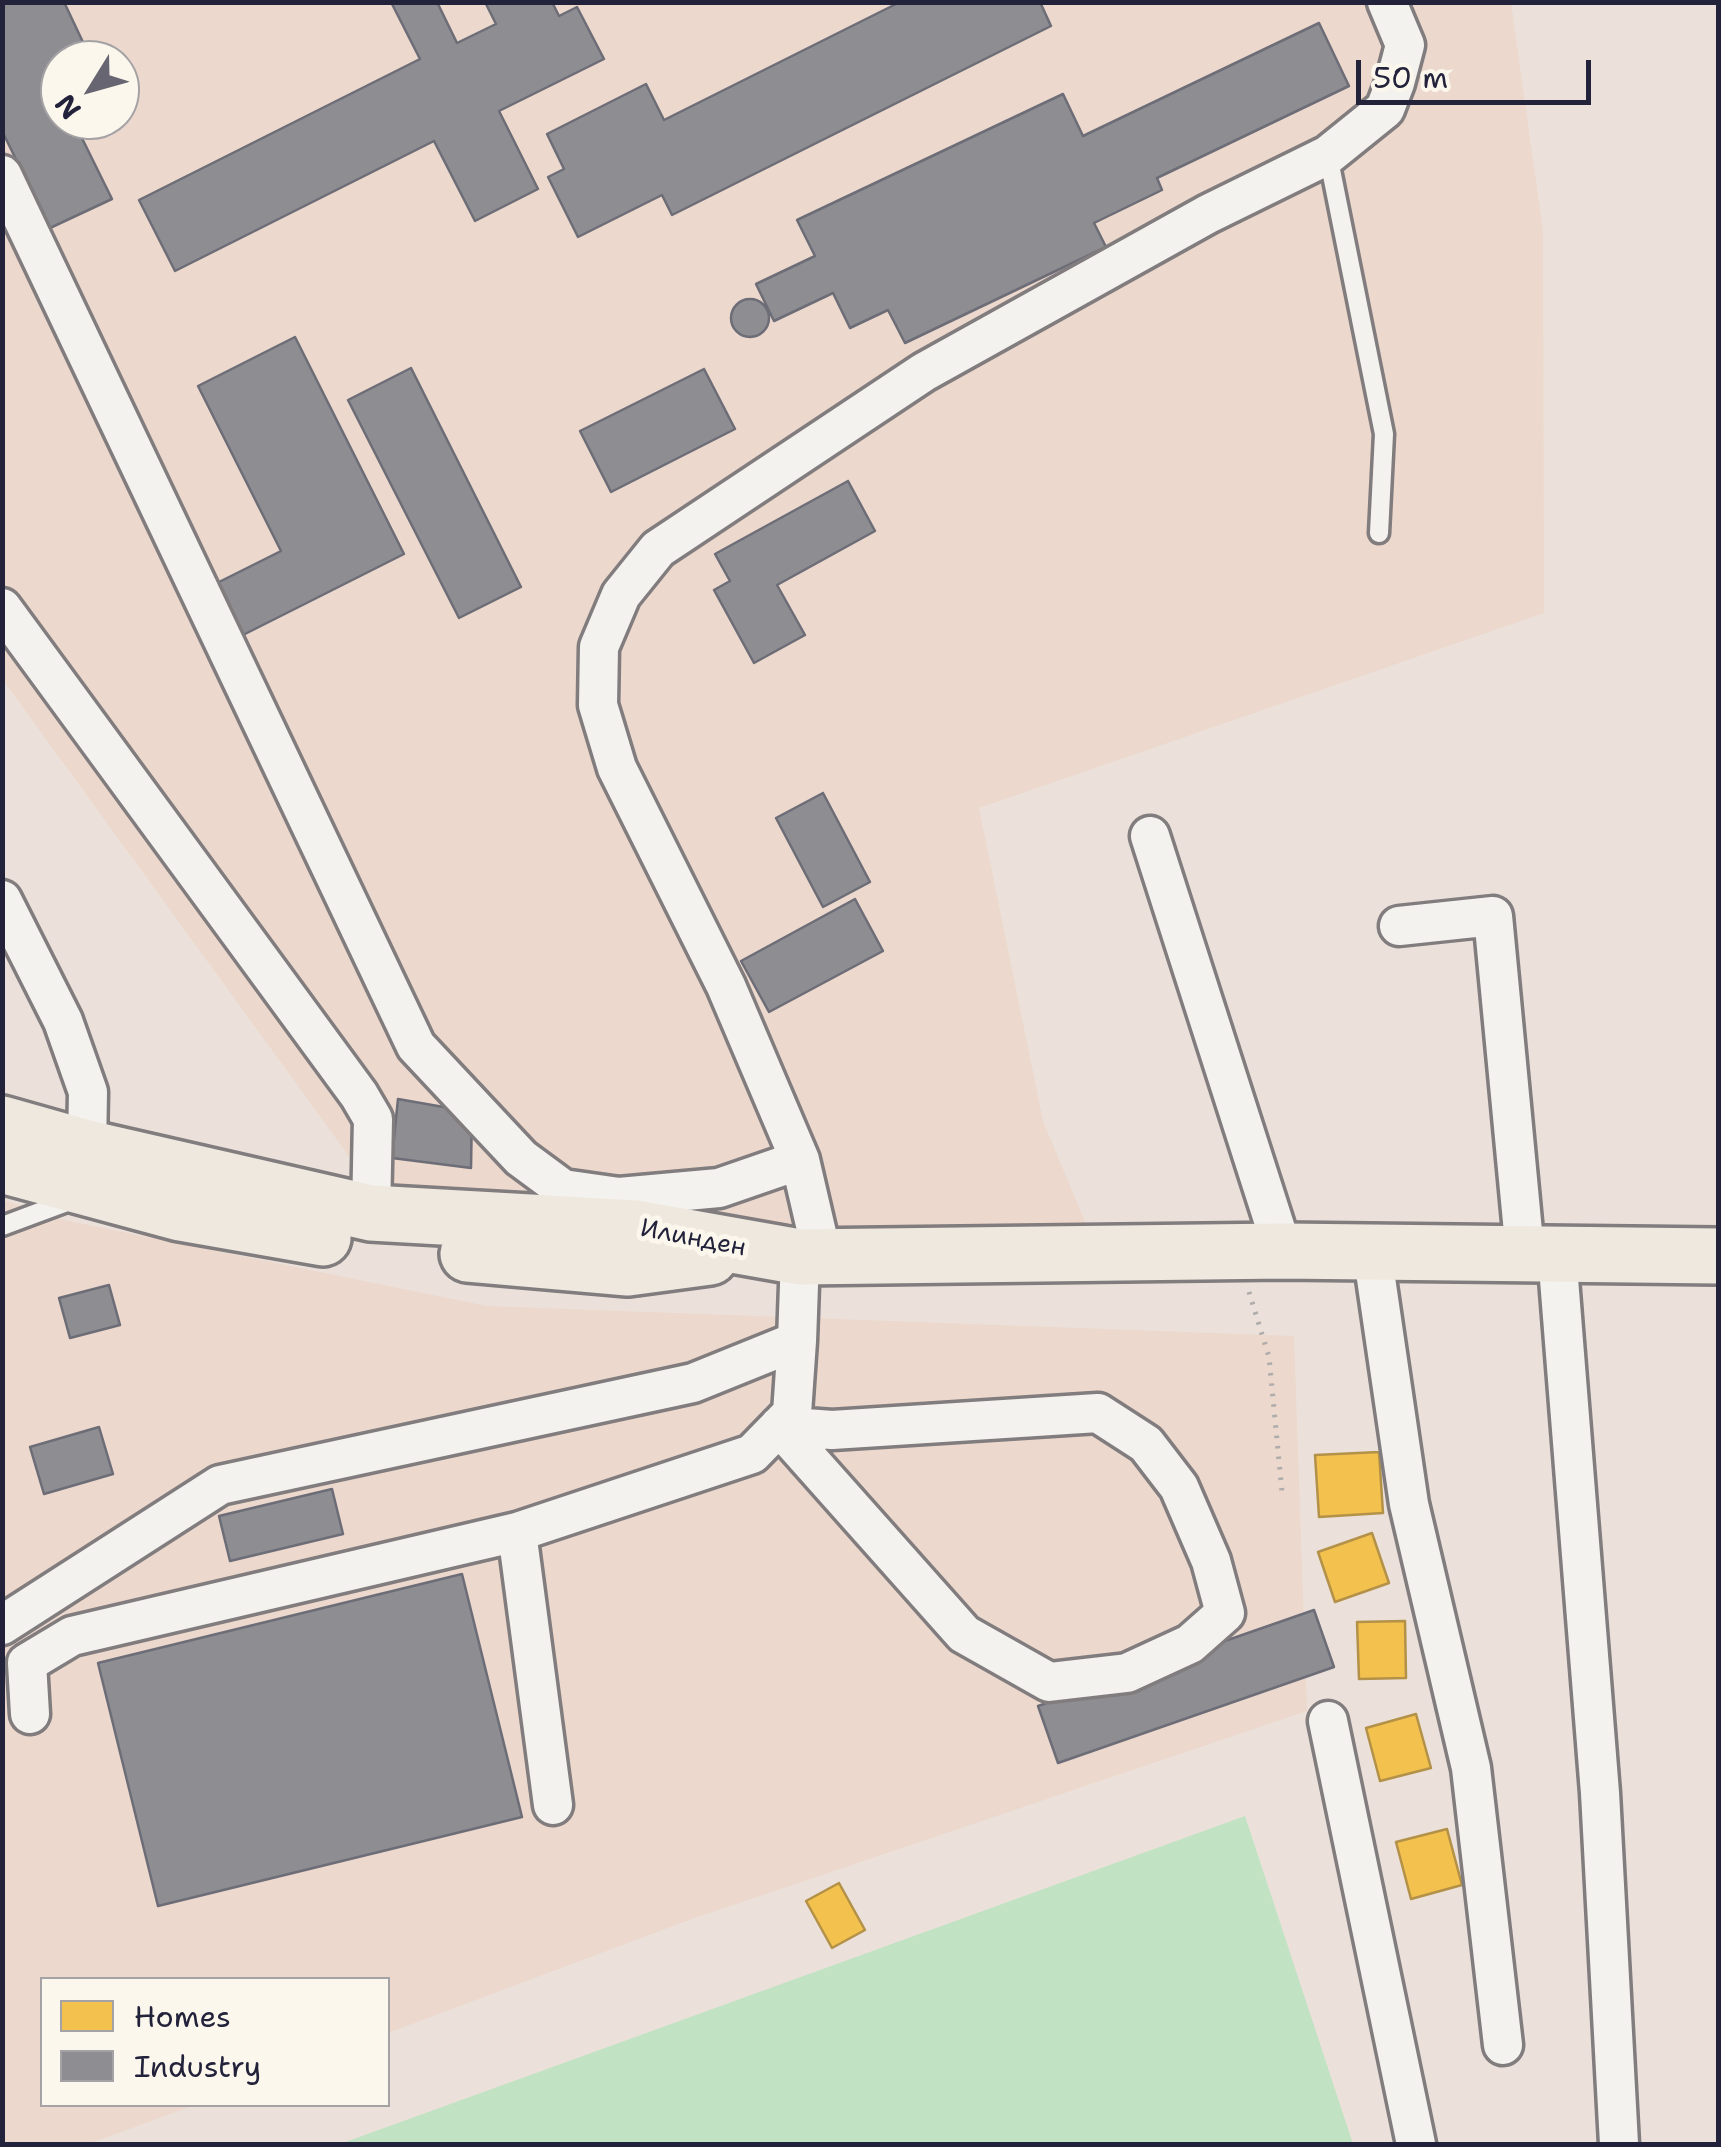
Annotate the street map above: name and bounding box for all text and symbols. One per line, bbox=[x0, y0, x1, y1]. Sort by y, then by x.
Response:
north arrow bbox=[40, 40, 140, 140]
scale bar bbox=[1361, 40, 1596, 102]
text: 50 m bbox=[1373, 57, 1448, 98]
text: N bbox=[46, 87, 89, 127]
street label: Илинден bbox=[638, 1214, 748, 1264]
legend bbox=[40, 1977, 390, 2107]
text: Homes bbox=[134, 1996, 231, 2037]
text: Industry bbox=[134, 2046, 261, 2087]

